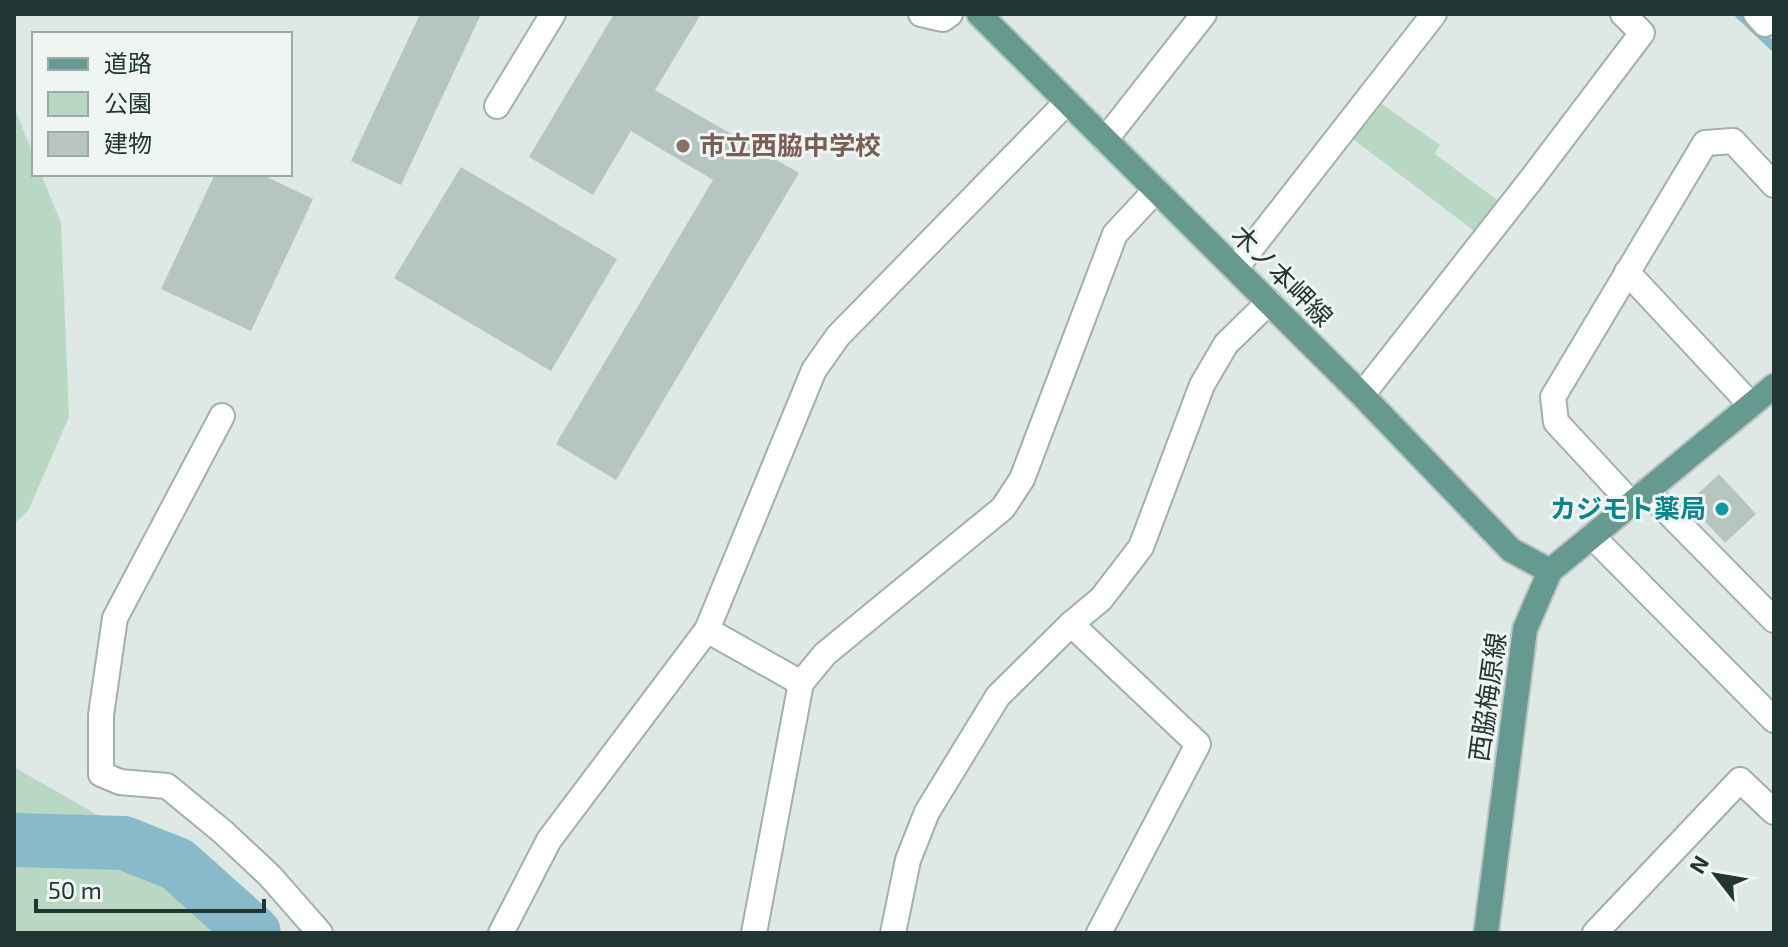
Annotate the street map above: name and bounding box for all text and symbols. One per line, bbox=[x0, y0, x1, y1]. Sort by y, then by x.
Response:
legend bbox=[32, 32, 292, 176]
text: 道路 bbox=[104, 48, 152, 77]
text: 公園 bbox=[104, 88, 152, 117]
text: 建物 bbox=[104, 128, 152, 157]
place label: 市立西脇中学校 bbox=[699, 129, 881, 160]
marker: 市立西脇中学校 bbox=[674, 137, 692, 155]
street label: 木ノ本岬線 bbox=[1226, 218, 1340, 332]
place label: カジモト薬局 bbox=[1550, 492, 1706, 523]
marker: カジモト薬局 bbox=[1713, 500, 1731, 518]
street label: 西脇梅原線 bbox=[1462, 630, 1511, 763]
north arrow bbox=[1676, 835, 1756, 915]
text: N bbox=[1683, 851, 1713, 878]
scale bar bbox=[36, 863, 264, 913]
text: 50 m bbox=[48, 875, 102, 904]

